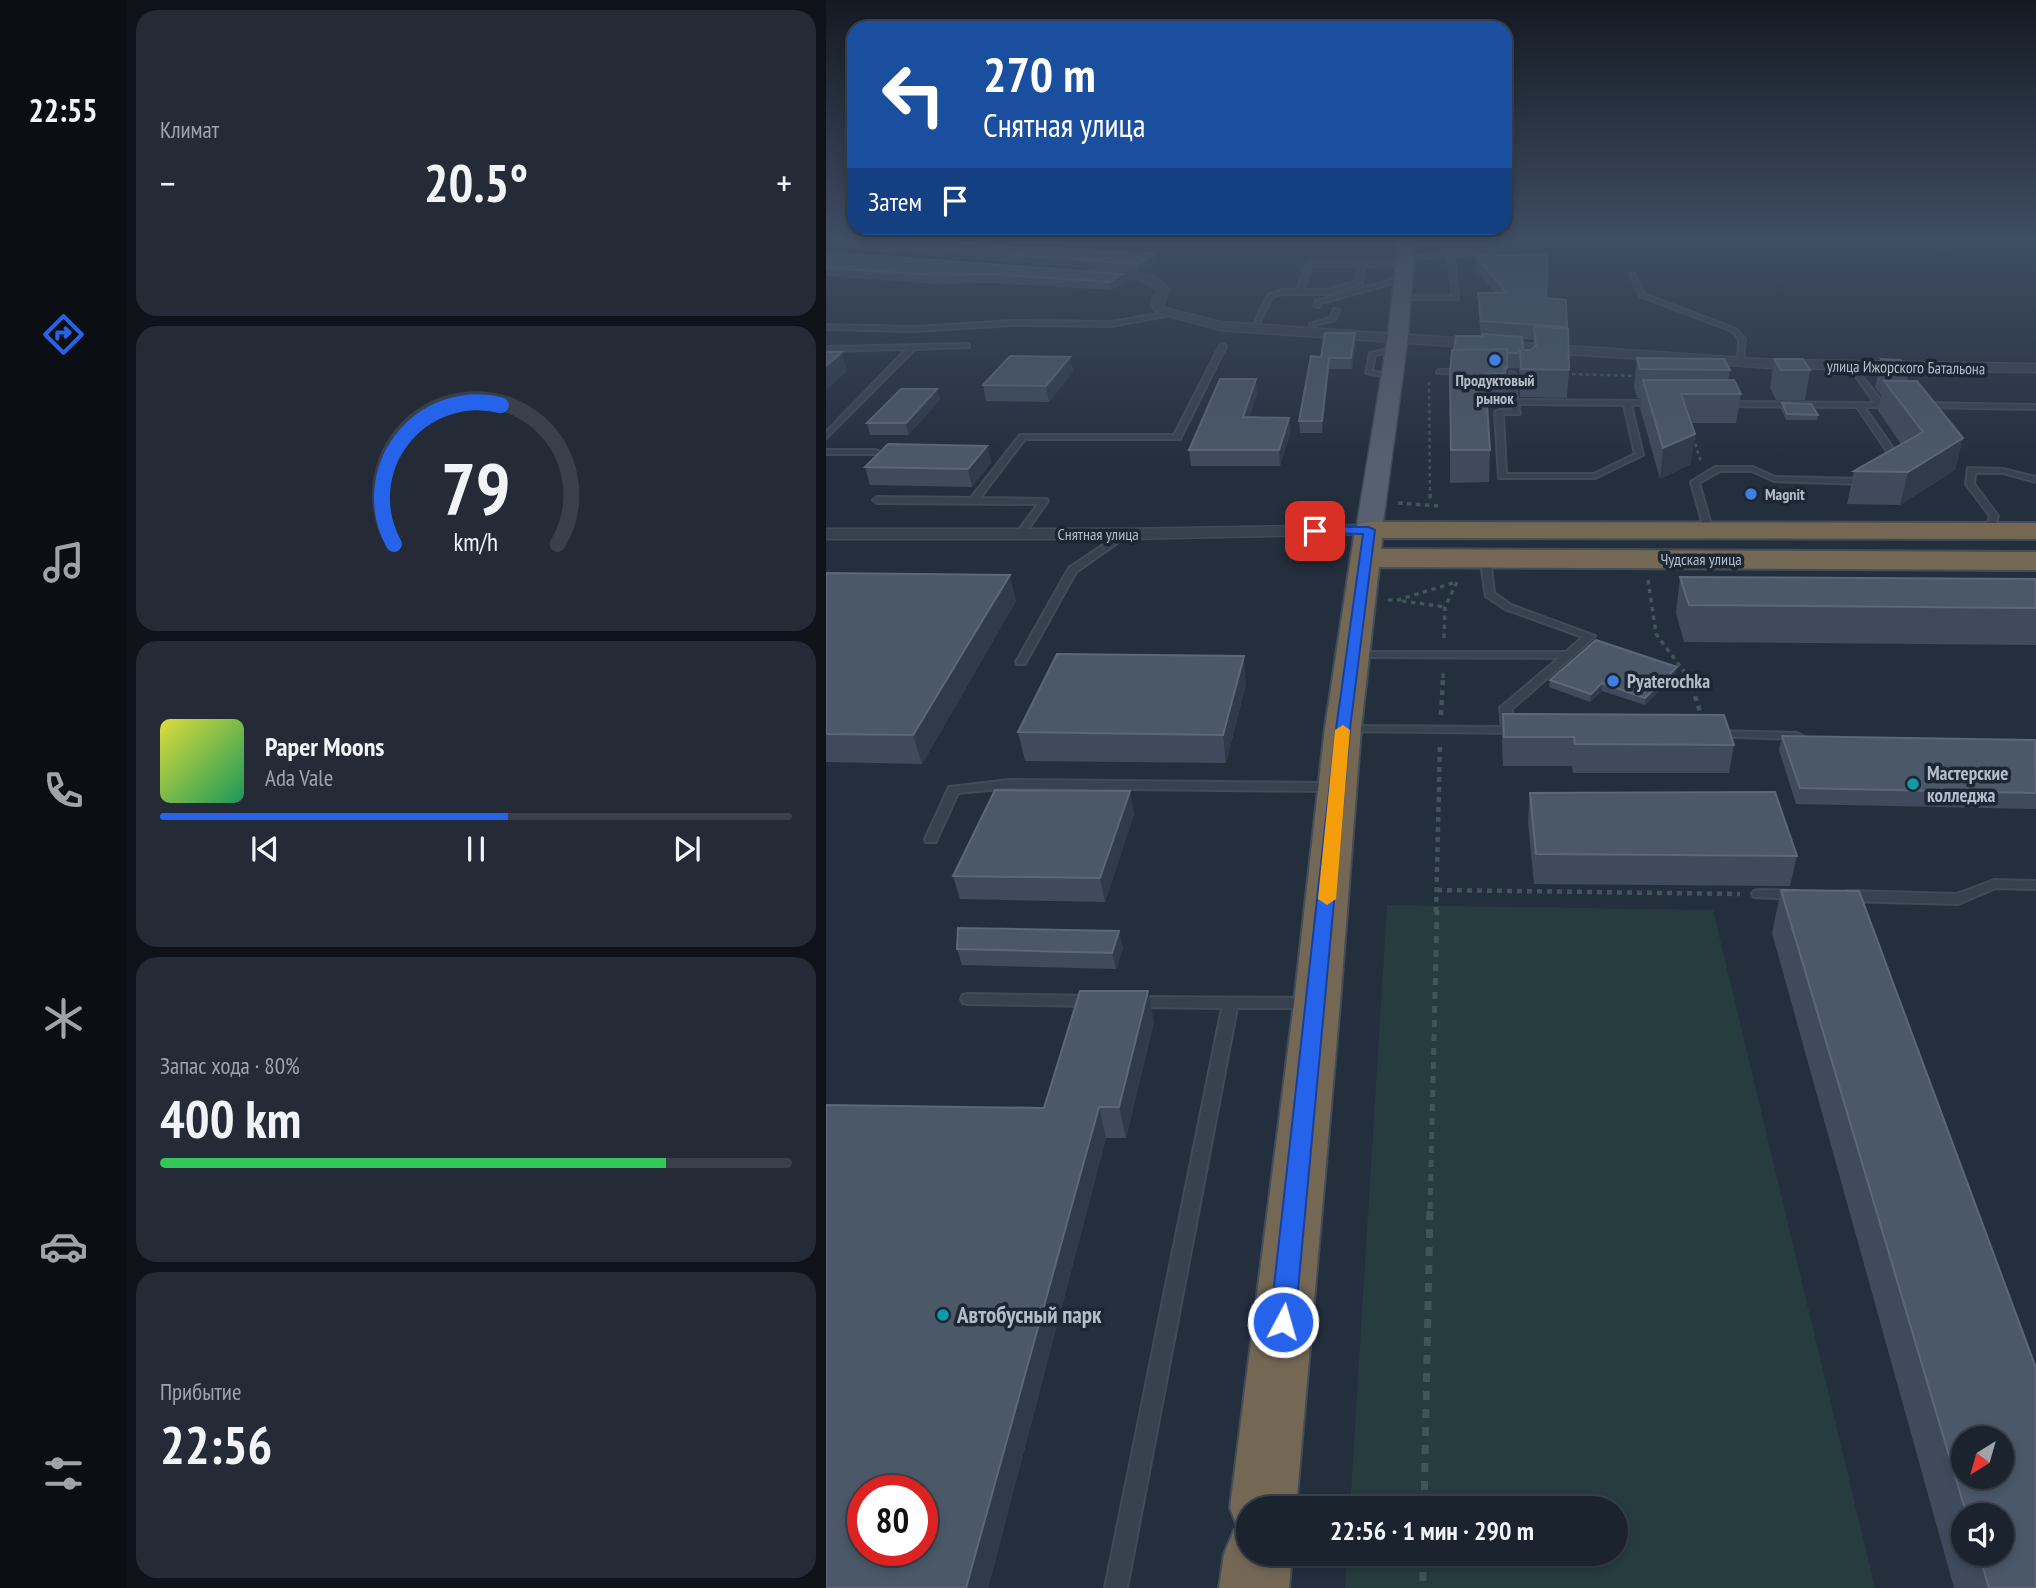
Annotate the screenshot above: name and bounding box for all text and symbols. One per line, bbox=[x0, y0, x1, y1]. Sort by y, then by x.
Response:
text: 270 m bbox=[983, 42, 1096, 106]
icon: left bbox=[868, 49, 959, 140]
text: 22:55 bbox=[28, 89, 98, 131]
text: Снятная улица bbox=[983, 104, 1146, 146]
text: Климат bbox=[160, 115, 219, 144]
text: 20.5° bbox=[424, 149, 528, 216]
text: − bbox=[160, 158, 176, 207]
text: + bbox=[776, 158, 792, 207]
icon: arrive bbox=[936, 182, 974, 220]
text: Затем bbox=[868, 185, 922, 218]
icon: directions bbox=[39, 310, 88, 359]
marker: Продуктовый рынок bbox=[1487, 352, 1503, 368]
street label: улица Ижорского Батальона bbox=[1827, 356, 1985, 378]
place label: Продуктовый рынок bbox=[1455, 370, 1535, 408]
text: 79 bbox=[441, 441, 511, 535]
place label: Magnit bbox=[1765, 484, 1805, 504]
marker: Magnit bbox=[1743, 486, 1759, 502]
pin bbox=[1285, 501, 1345, 561]
icon: arrive bbox=[1296, 512, 1334, 550]
street label: Снятная улица bbox=[1057, 524, 1139, 544]
text: km/h bbox=[454, 526, 498, 558]
icon: music bbox=[39, 538, 88, 587]
street label: Чудская улица bbox=[1660, 549, 1742, 569]
place label: Pyaterochka bbox=[1627, 669, 1710, 693]
marker: Pyaterochka bbox=[1605, 673, 1621, 689]
text: Paper Moons bbox=[265, 730, 384, 763]
place label: Мастерские колледжа bbox=[1927, 761, 2008, 807]
text: Ada Vale bbox=[265, 763, 333, 792]
icon: phone bbox=[39, 766, 88, 815]
marker: Мастерские колледжа bbox=[1905, 776, 1921, 792]
icon: previous bbox=[246, 830, 284, 868]
icon: pause bbox=[457, 830, 495, 868]
icon: next bbox=[668, 830, 706, 868]
icon: climate bbox=[39, 994, 88, 1043]
text: Запас хода · 80% bbox=[160, 1051, 300, 1080]
text: 400 km bbox=[160, 1085, 301, 1152]
icon: car bbox=[39, 1222, 88, 1271]
position arrow bbox=[1246, 1285, 1320, 1359]
place label: Автобусный парк bbox=[956, 1300, 1102, 1329]
marker: Автобусный парк bbox=[935, 1307, 951, 1323]
text: Прибытие bbox=[160, 1377, 241, 1406]
text: 22:56 bbox=[160, 1411, 272, 1478]
north arrow bbox=[1951, 1426, 2014, 1489]
map controls bbox=[1951, 1426, 2014, 1566]
icon: filters bbox=[39, 1449, 88, 1498]
speed limit sign: 80 bbox=[847, 1475, 938, 1566]
button: sound bbox=[1951, 1503, 2014, 1566]
text: 22:56 · 1 мин · 290 m bbox=[1330, 1514, 1534, 1547]

